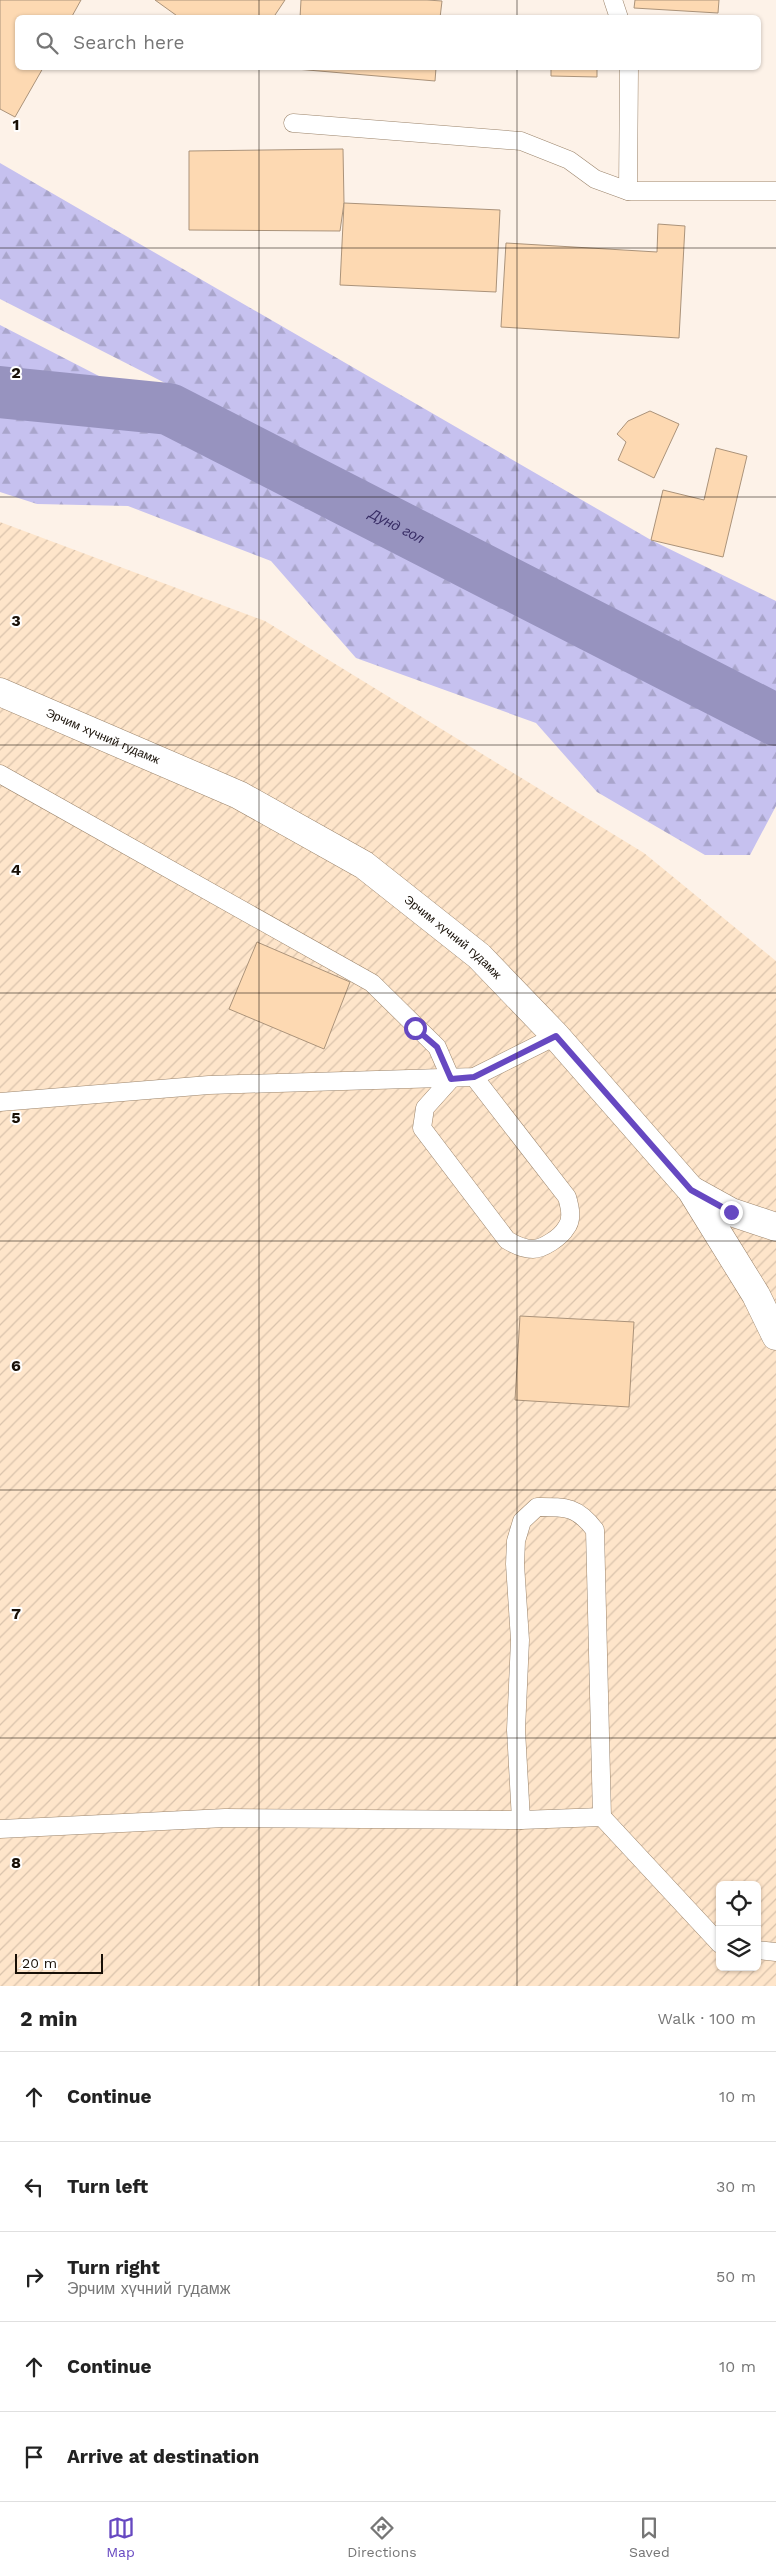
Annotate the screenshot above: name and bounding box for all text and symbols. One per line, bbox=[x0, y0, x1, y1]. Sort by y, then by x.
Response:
search box bbox=[15, 15, 761, 70]
icon: search bbox=[33, 29, 61, 57]
text: Search here bbox=[73, 31, 184, 54]
text: 1 bbox=[13, 115, 19, 134]
text: 2 bbox=[11, 363, 21, 382]
water label: Дунд гол bbox=[365, 504, 427, 546]
text: 3 bbox=[11, 611, 21, 630]
street label: Эрчим хүчний гудамж bbox=[44, 706, 162, 767]
text: 4 bbox=[11, 860, 21, 879]
street label: Эрчим хүчний гудамж bbox=[401, 892, 504, 982]
route start bbox=[404, 1017, 427, 1040]
text: 5 bbox=[11, 1108, 21, 1127]
route end bbox=[720, 1201, 743, 1224]
text: 6 bbox=[11, 1356, 21, 1375]
text: 7 bbox=[11, 1604, 21, 1623]
text: 8 bbox=[11, 1853, 21, 1872]
map controls bbox=[716, 1881, 761, 1971]
button: locate bbox=[716, 1881, 761, 1926]
button: layers bbox=[716, 1926, 761, 1971]
scale bar bbox=[15, 1951, 102, 1974]
text: 20 m bbox=[22, 1955, 57, 1971]
text: 2 min bbox=[20, 2006, 77, 2031]
text: Walk · 100 m bbox=[658, 2009, 756, 2028]
icon: ahead bbox=[20, 2083, 48, 2111]
text: Continue bbox=[67, 2085, 151, 2108]
text: 10 m bbox=[719, 2087, 756, 2106]
icon: left bbox=[20, 2173, 48, 2201]
text: Turn left bbox=[67, 2175, 148, 2198]
text: 30 m bbox=[716, 2177, 756, 2196]
text: Turn right bbox=[67, 2256, 160, 2279]
icon: right bbox=[20, 2263, 48, 2291]
text: 50 m bbox=[716, 2267, 756, 2286]
text: Эрчим хүчний гудамж bbox=[67, 2279, 231, 2298]
icon: ahead bbox=[20, 2353, 48, 2381]
text: Continue bbox=[67, 2355, 151, 2378]
text: 10 m bbox=[719, 2357, 756, 2376]
icon: arrive bbox=[20, 2443, 48, 2471]
text: Arrive at destination bbox=[67, 2445, 259, 2468]
tab: Map bbox=[106, 2514, 135, 2560]
tab: Directions bbox=[347, 2514, 417, 2560]
tab: Saved bbox=[629, 2514, 670, 2560]

